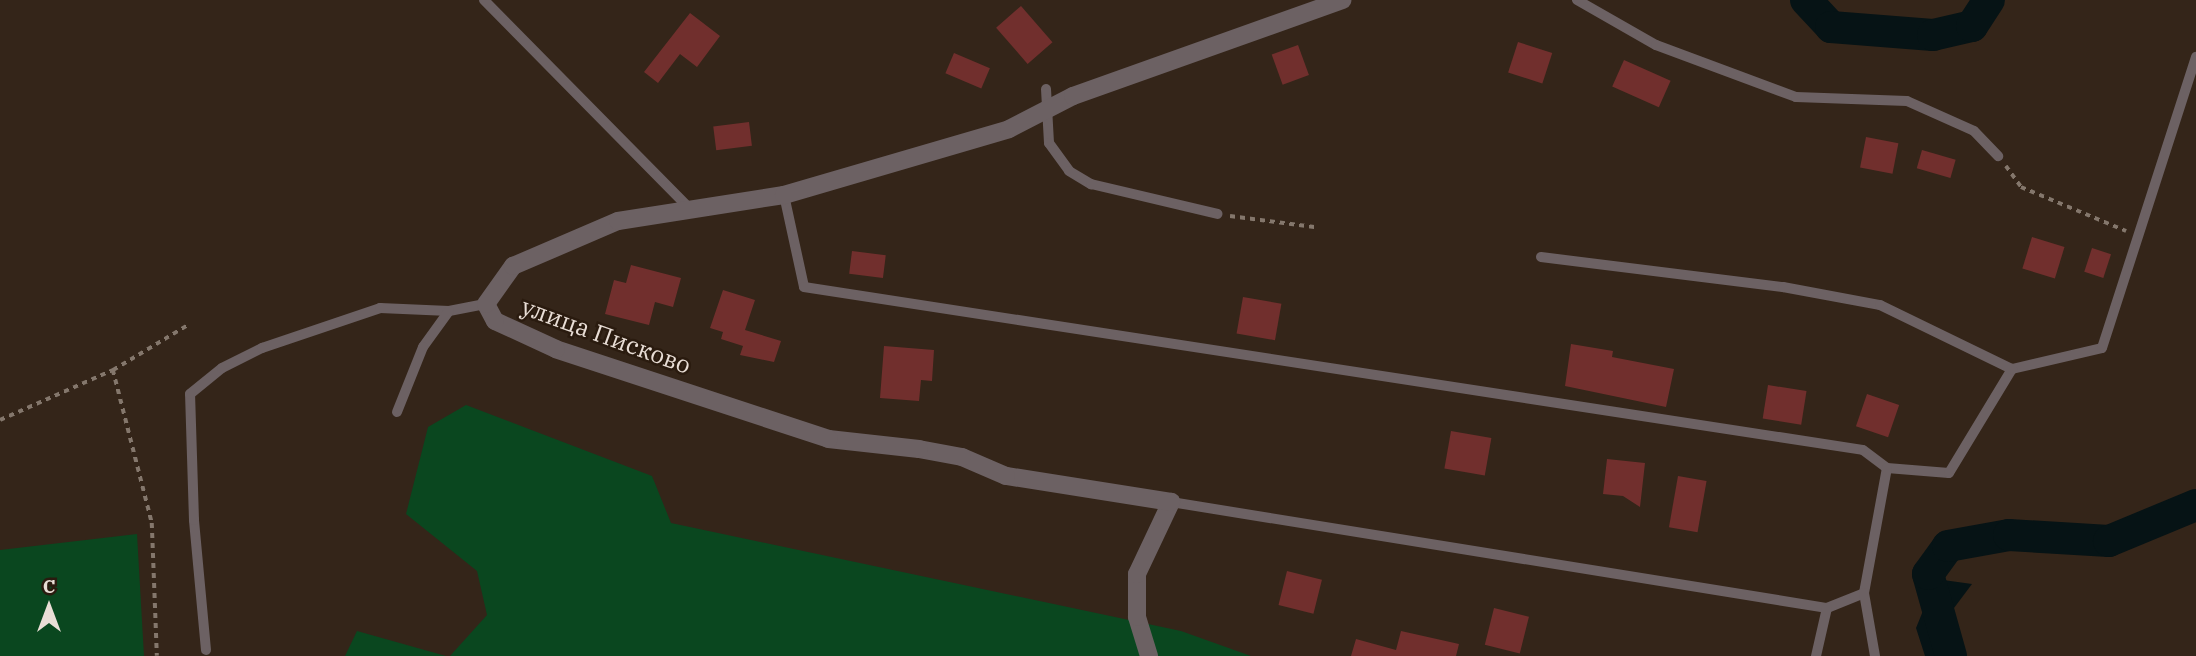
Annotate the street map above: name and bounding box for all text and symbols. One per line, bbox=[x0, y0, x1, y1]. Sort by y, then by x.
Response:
street label: улица Писково bbox=[517, 292, 695, 380]
north arrow bbox=[14, 572, 84, 642]
text: С bbox=[43, 574, 55, 598]

